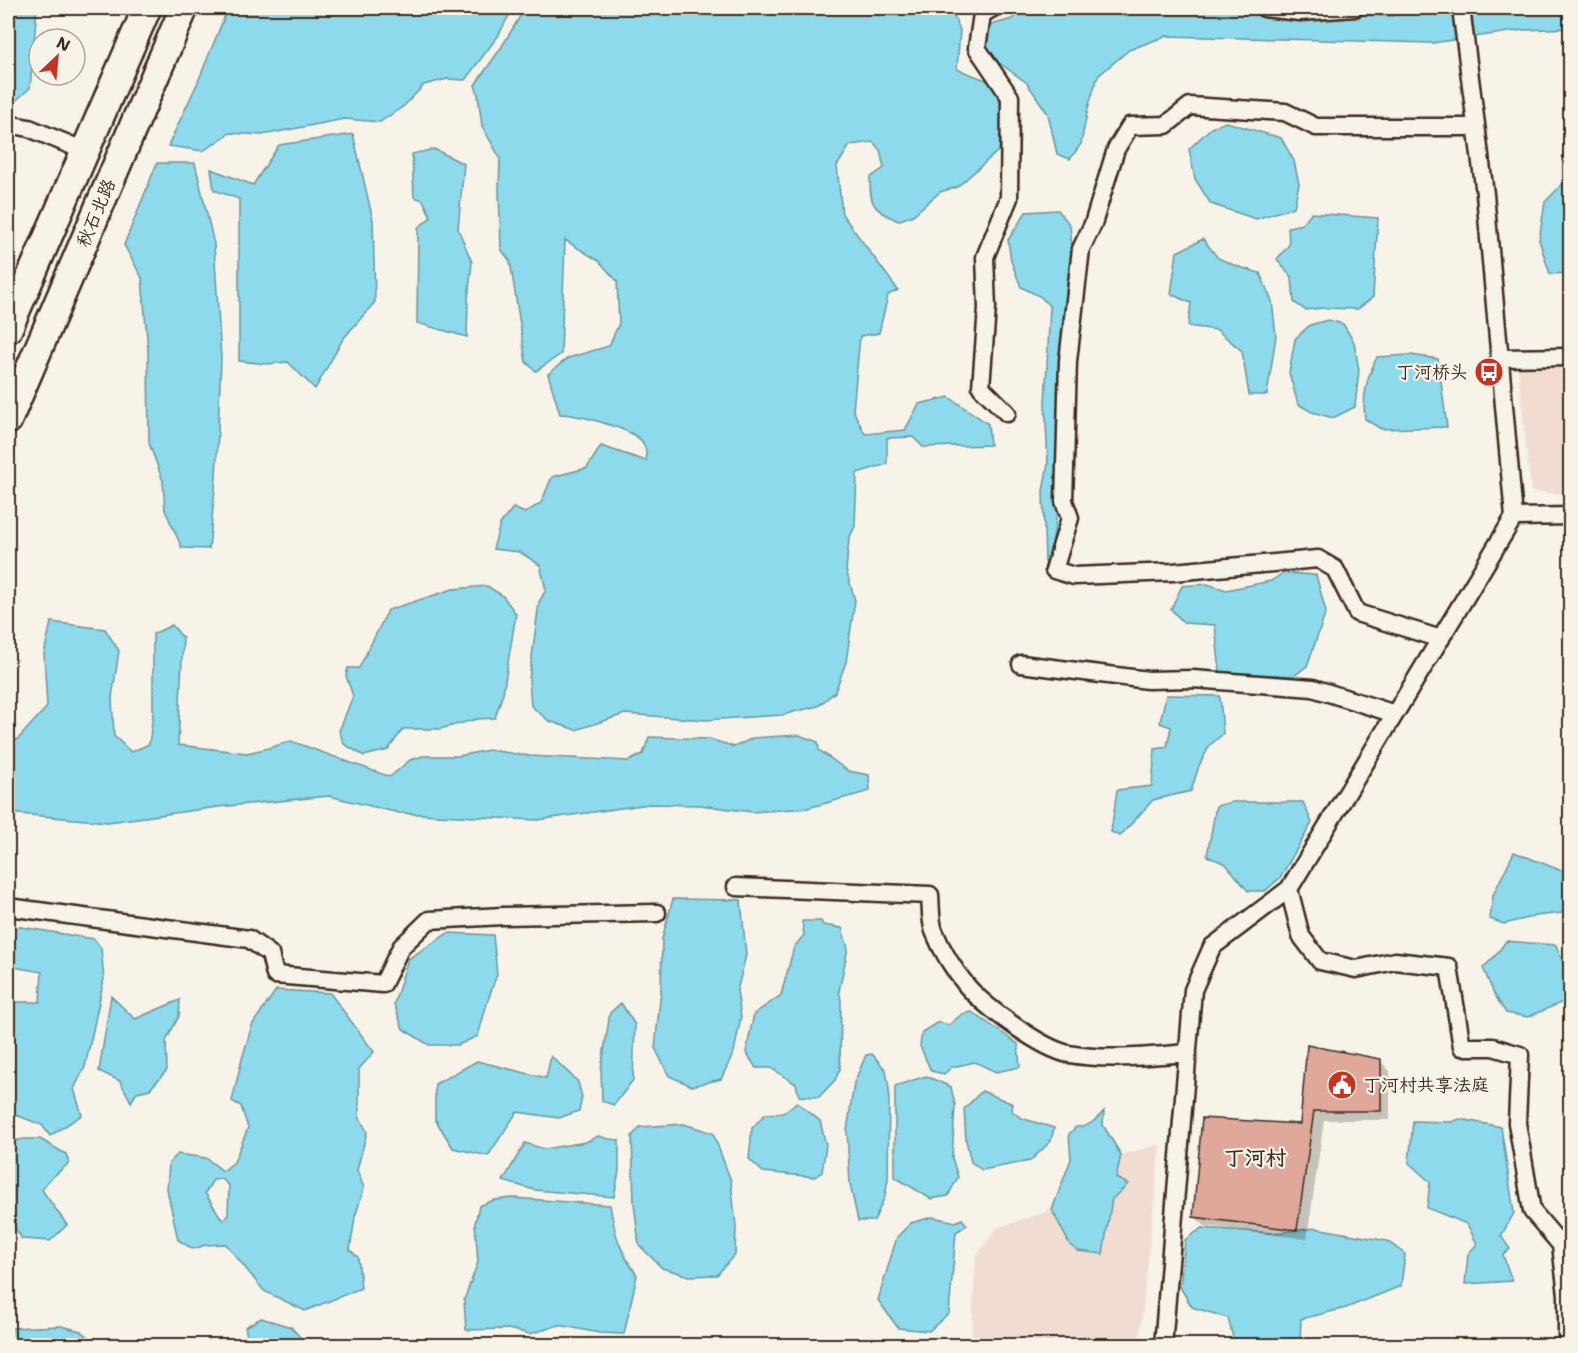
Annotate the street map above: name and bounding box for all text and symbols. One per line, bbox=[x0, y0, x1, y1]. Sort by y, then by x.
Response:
north arrow bbox=[27, 27, 87, 87]
text: N bbox=[53, 32, 74, 56]
street label: 秋石北路 bbox=[71, 175, 121, 251]
bus stop icon: 丁河桥头 bbox=[1473, 356, 1505, 388]
place label: 丁河桥头 bbox=[1396, 360, 1468, 384]
public building icon: 丁河村共享法庭 bbox=[1326, 1069, 1358, 1101]
place label: 丁河村共享法庭 bbox=[1363, 1073, 1489, 1097]
district label: 丁河村 bbox=[1224, 1144, 1287, 1172]

